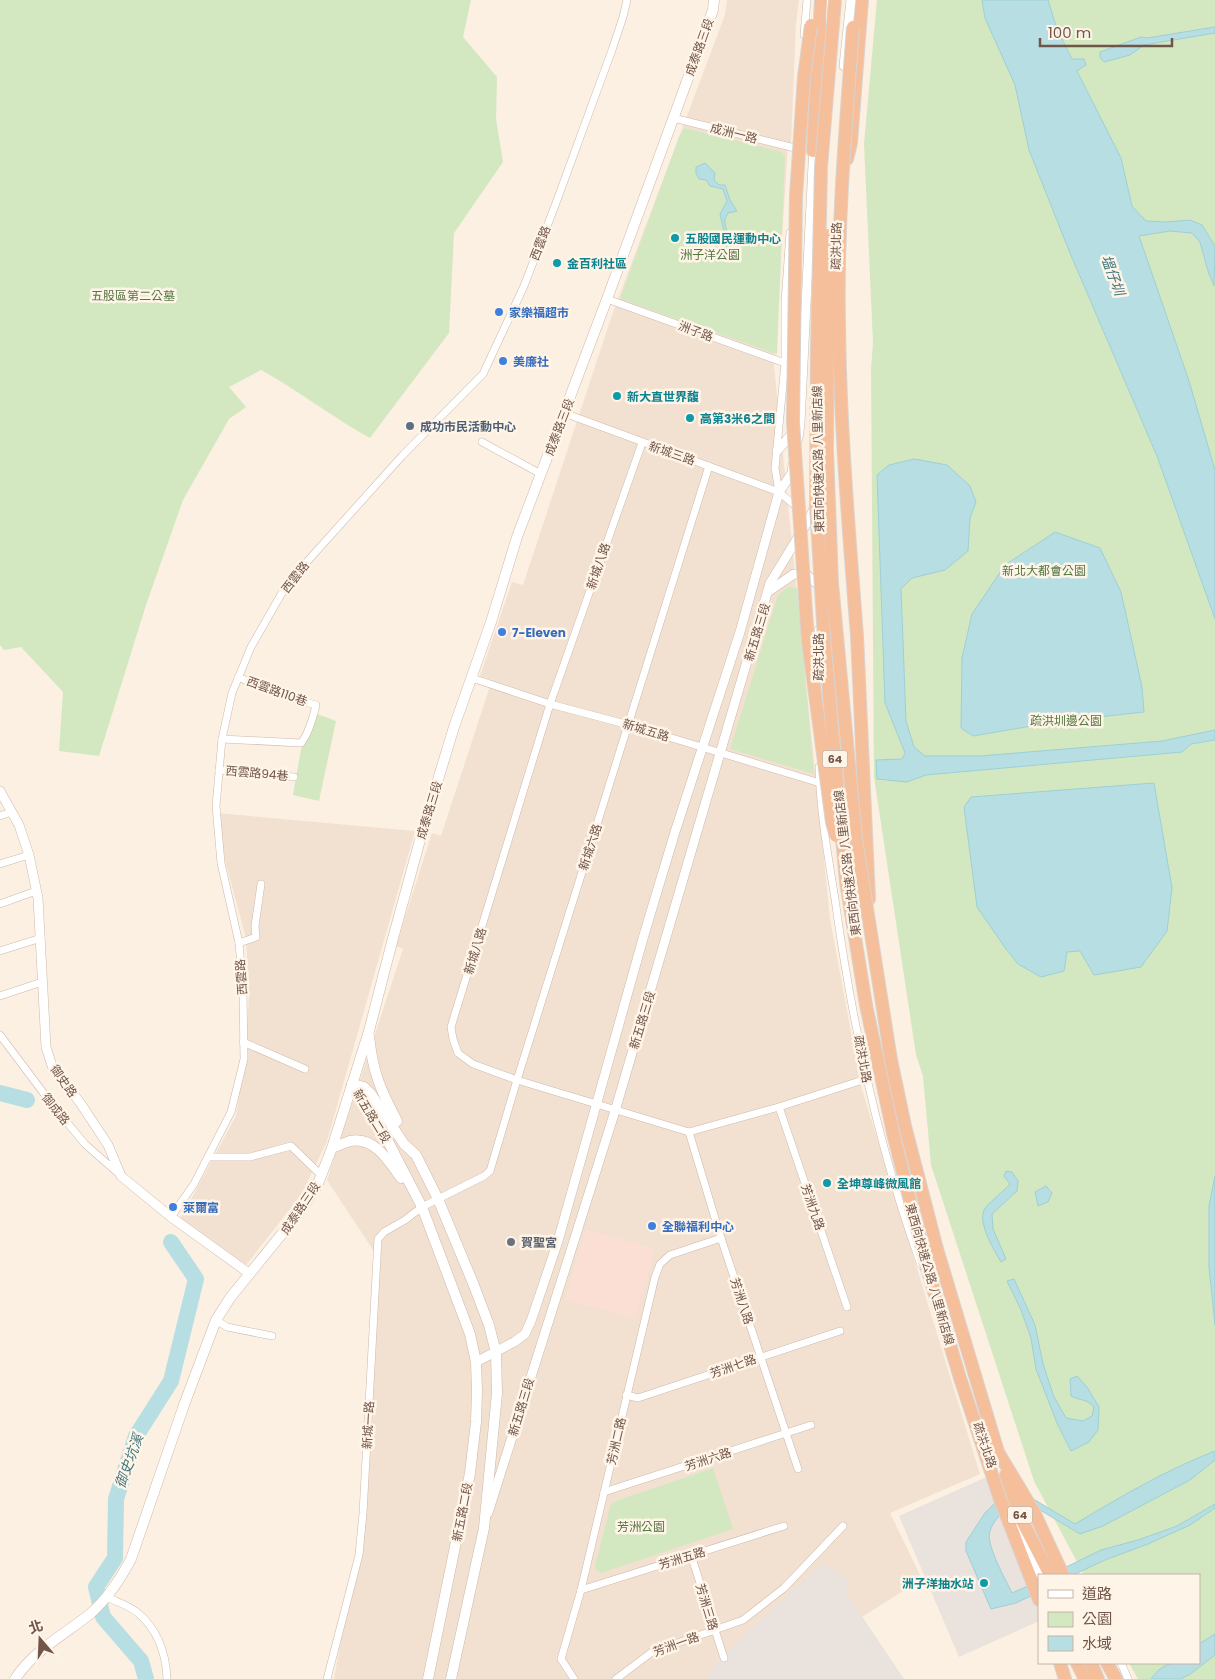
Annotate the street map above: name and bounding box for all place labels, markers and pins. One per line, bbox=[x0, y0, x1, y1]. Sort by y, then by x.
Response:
place label: 五股國民運動中心 bbox=[685, 230, 781, 247]
marker: 五股國民運動中心 bbox=[669, 232, 681, 244]
place label: 金百利社區 bbox=[567, 255, 627, 272]
marker: 金百利社區 bbox=[551, 257, 563, 269]
place label: 家樂福超市 bbox=[509, 304, 569, 321]
marker: 家樂福超市 bbox=[493, 306, 505, 318]
place label: 美廉社 bbox=[513, 353, 549, 370]
marker: 美廉社 bbox=[497, 355, 509, 367]
place label: 新大直世界馥 bbox=[627, 388, 699, 405]
marker: 新大直世界馥 bbox=[611, 390, 623, 402]
place label: 高第3米6之間 bbox=[700, 410, 775, 427]
marker: 高第3米6之間 bbox=[684, 412, 696, 424]
place label: 成功市民活動中心 bbox=[420, 418, 516, 435]
marker: 成功市民活動中心 bbox=[404, 420, 416, 432]
place label: 7-Eleven bbox=[512, 624, 566, 641]
marker: 7-Eleven bbox=[496, 626, 508, 638]
place label: 全坤尊峰微風館 bbox=[837, 1175, 921, 1192]
marker: 全坤尊峰微風館 bbox=[821, 1177, 833, 1189]
place label: 萊爾富 bbox=[183, 1199, 219, 1216]
marker: 萊爾富 bbox=[167, 1201, 179, 1213]
place label: 全聯福利中心 bbox=[662, 1218, 734, 1235]
marker: 全聯福利中心 bbox=[646, 1220, 658, 1232]
place label: 賀聖宮 bbox=[521, 1234, 557, 1251]
marker: 賀聖宮 bbox=[505, 1236, 517, 1248]
place label: 洲子洋抽水站 bbox=[902, 1575, 974, 1592]
marker: 洲子洋抽水站 bbox=[978, 1577, 990, 1589]

